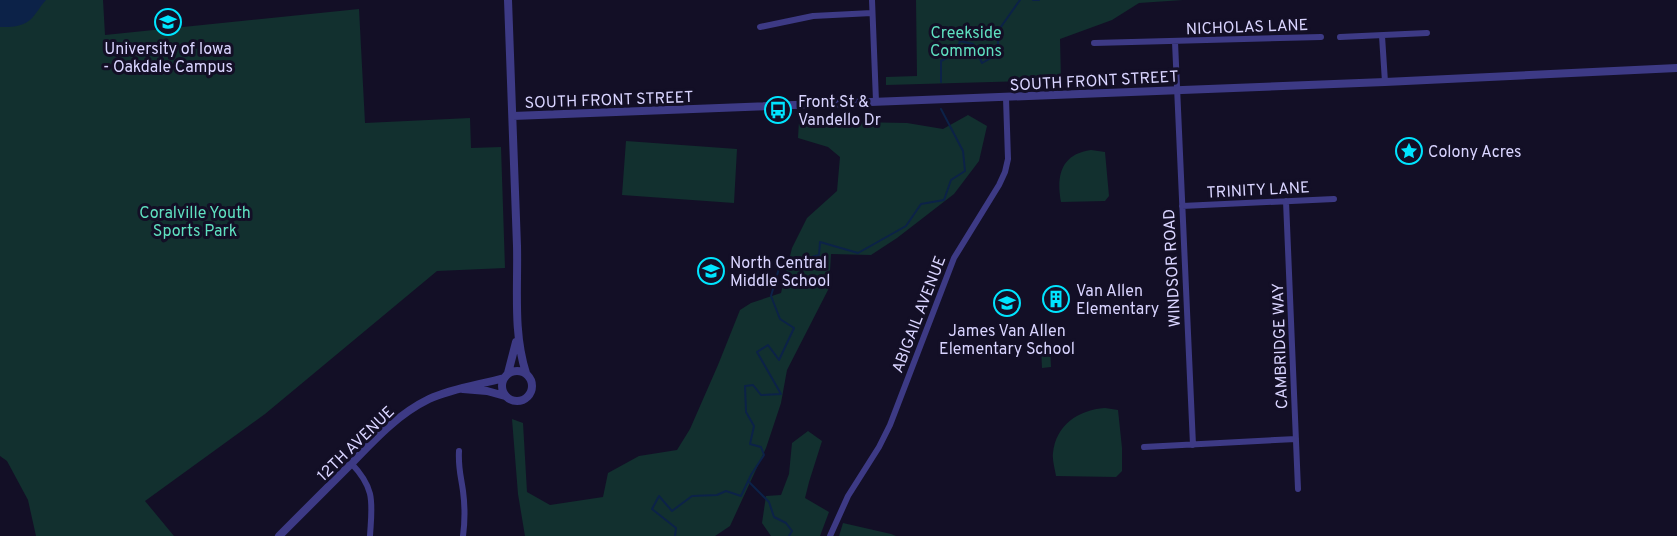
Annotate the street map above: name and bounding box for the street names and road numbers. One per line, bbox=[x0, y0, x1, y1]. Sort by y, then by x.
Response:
street label: NICHOLAS LANE bbox=[1186, 16, 1309, 40]
street label: SOUTH FRONT STREET bbox=[1009, 68, 1179, 96]
street label: SOUTH FRONT STREET bbox=[524, 88, 694, 114]
street label: TRINITY LANE bbox=[1206, 178, 1310, 204]
street label: WINDSOR ROAD bbox=[1160, 208, 1186, 328]
street label: ABIGAIL AVENUE bbox=[888, 253, 951, 376]
street label: CAMBRIDGE WAY bbox=[1269, 282, 1293, 409]
street label: 12TH AVENUE bbox=[313, 402, 399, 486]

